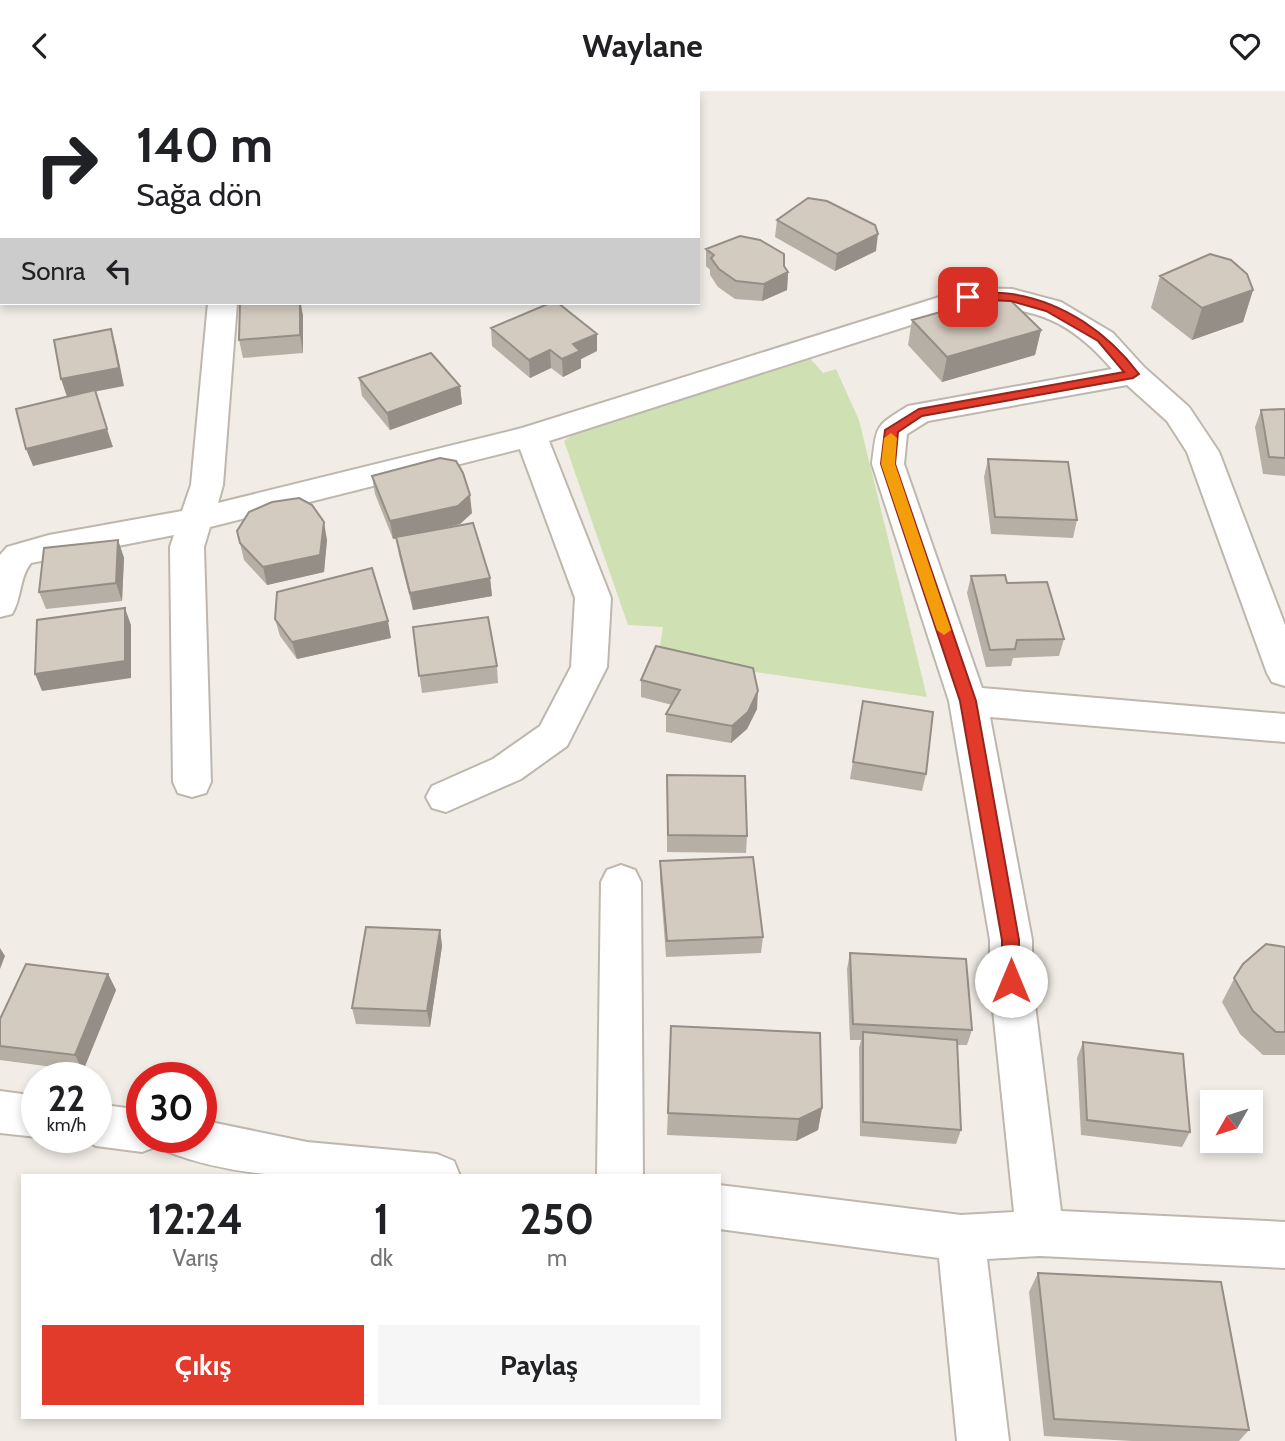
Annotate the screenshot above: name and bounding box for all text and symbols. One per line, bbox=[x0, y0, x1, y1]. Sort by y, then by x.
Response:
text: Waylane bbox=[582, 26, 703, 65]
icon: back bbox=[21, 27, 59, 65]
icon: heart bbox=[1226, 27, 1264, 65]
text: 140 m bbox=[136, 115, 273, 174]
icon: right bbox=[21, 119, 112, 210]
text: Sağa dön bbox=[136, 175, 262, 214]
icon: left bbox=[100, 252, 138, 290]
text: Sonra bbox=[21, 255, 86, 287]
pin bbox=[938, 267, 998, 327]
icon: arrive bbox=[949, 278, 987, 316]
position arrow bbox=[974, 944, 1048, 1018]
speed limit sign: 30 bbox=[126, 1062, 217, 1153]
text: 22 bbox=[48, 1077, 85, 1120]
north arrow bbox=[1200, 1090, 1264, 1153]
map controls bbox=[1200, 1090, 1263, 1153]
text: km/h bbox=[47, 1114, 86, 1136]
text: 12:24 bbox=[148, 1193, 243, 1245]
text: 1 bbox=[374, 1193, 389, 1245]
text: 250 bbox=[520, 1193, 594, 1245]
text: Varış bbox=[173, 1244, 218, 1272]
text: dk bbox=[370, 1244, 393, 1272]
text: m bbox=[547, 1244, 567, 1272]
button: Çıkış bbox=[42, 1325, 364, 1405]
button: Paylaş bbox=[378, 1325, 700, 1405]

